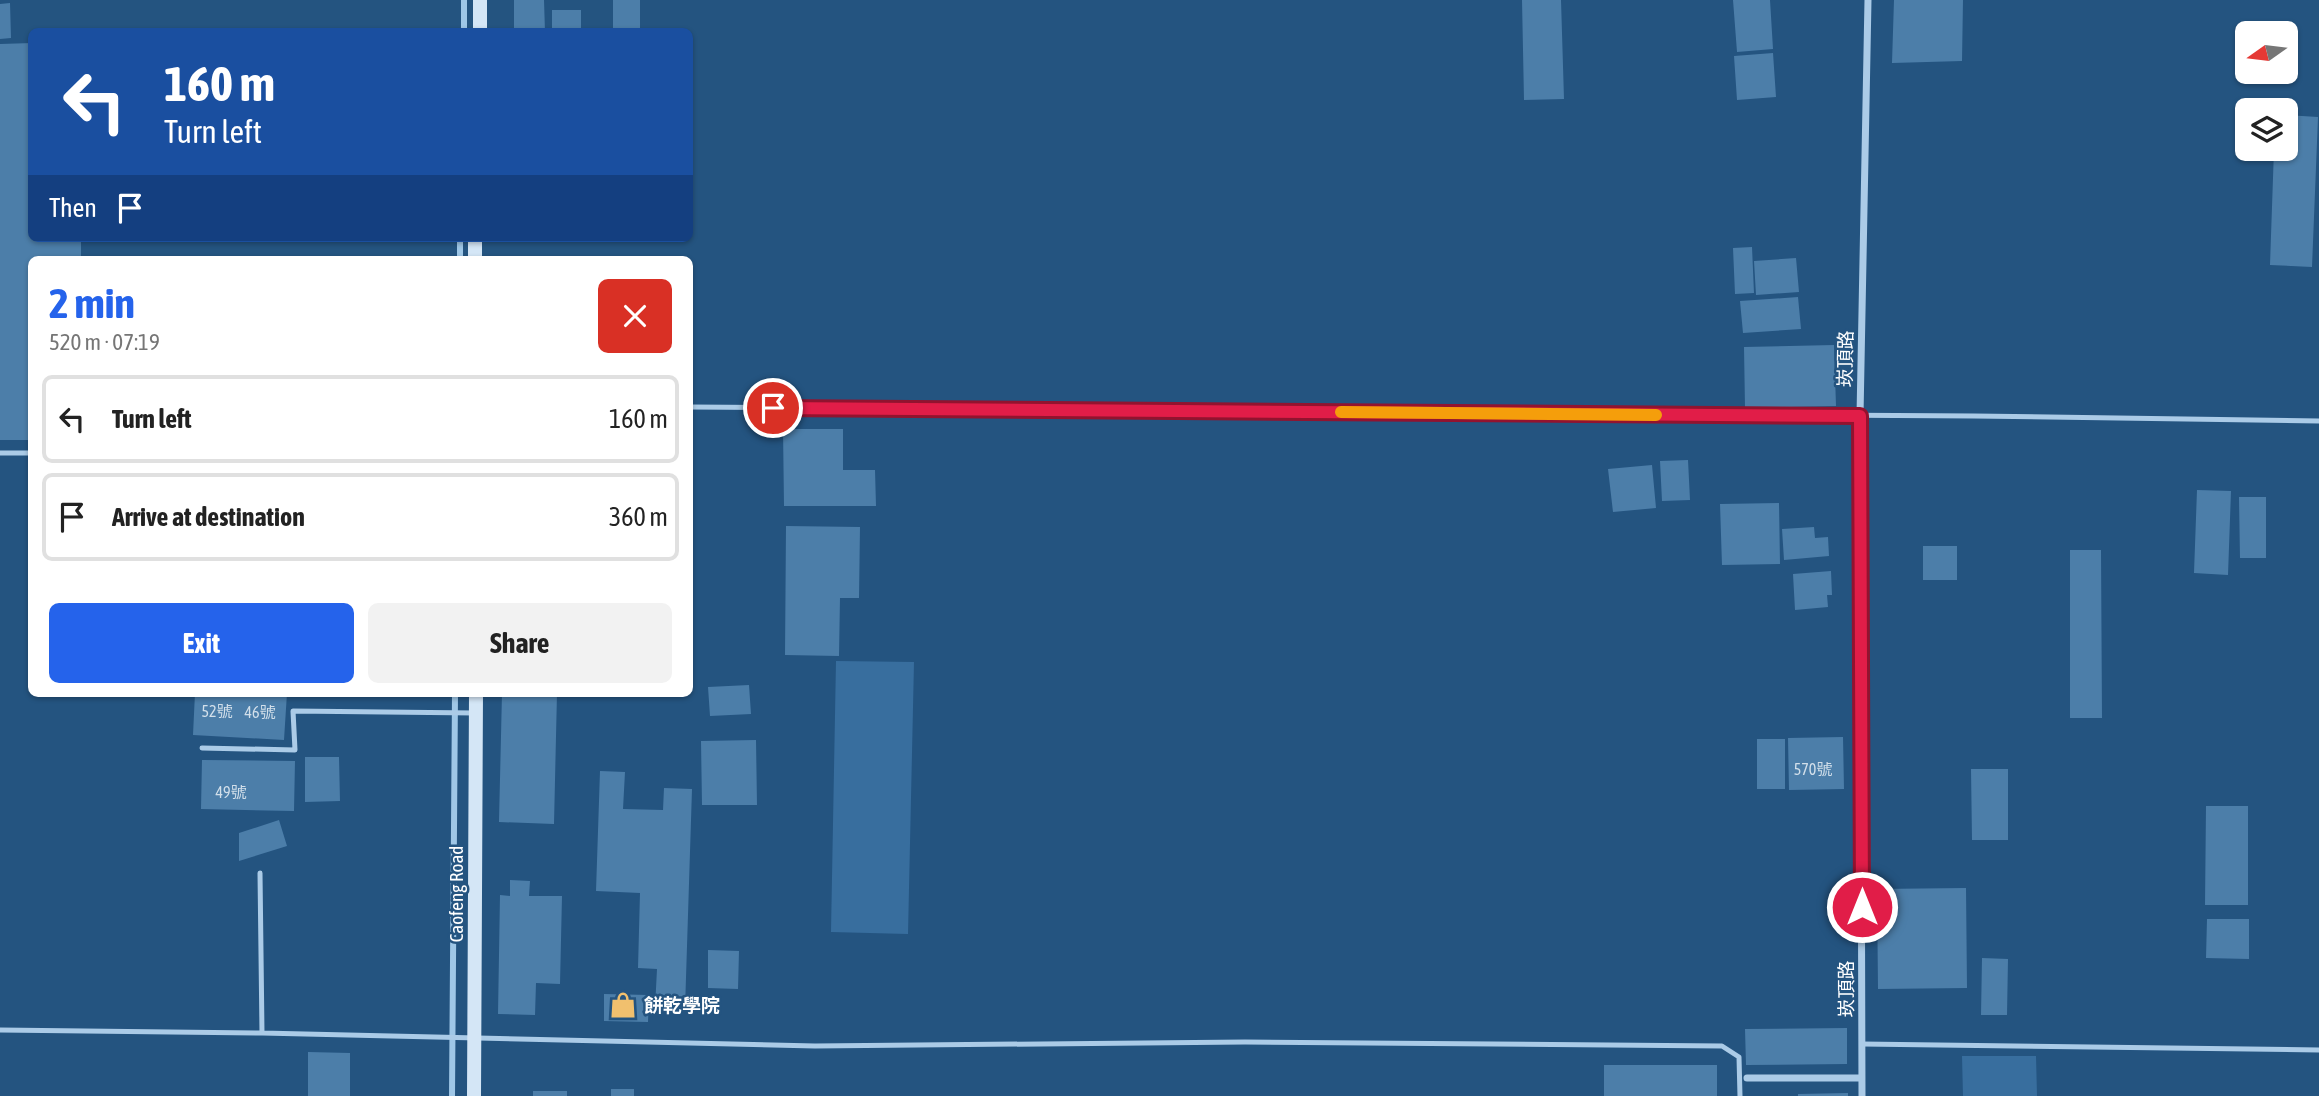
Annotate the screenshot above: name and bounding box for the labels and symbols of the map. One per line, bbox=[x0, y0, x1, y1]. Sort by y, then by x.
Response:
north arrow bbox=[2235, 21, 2298, 84]
street label: 崁頂路 bbox=[1834, 330, 1856, 388]
pin bbox=[743, 378, 803, 438]
house number: 52號 bbox=[201, 702, 233, 720]
house number: 46號 bbox=[244, 703, 276, 721]
house number: 570號 bbox=[1794, 760, 1832, 778]
house number: 49號 bbox=[215, 783, 247, 801]
street label: Caofeng Road bbox=[445, 846, 467, 942]
position arrow bbox=[1825, 870, 1899, 944]
street label: 崁頂路 bbox=[1835, 960, 1857, 1018]
shop icon: 餅乾學院 bbox=[608, 990, 638, 1020]
place label: 餅乾學院 bbox=[644, 994, 720, 1016]

